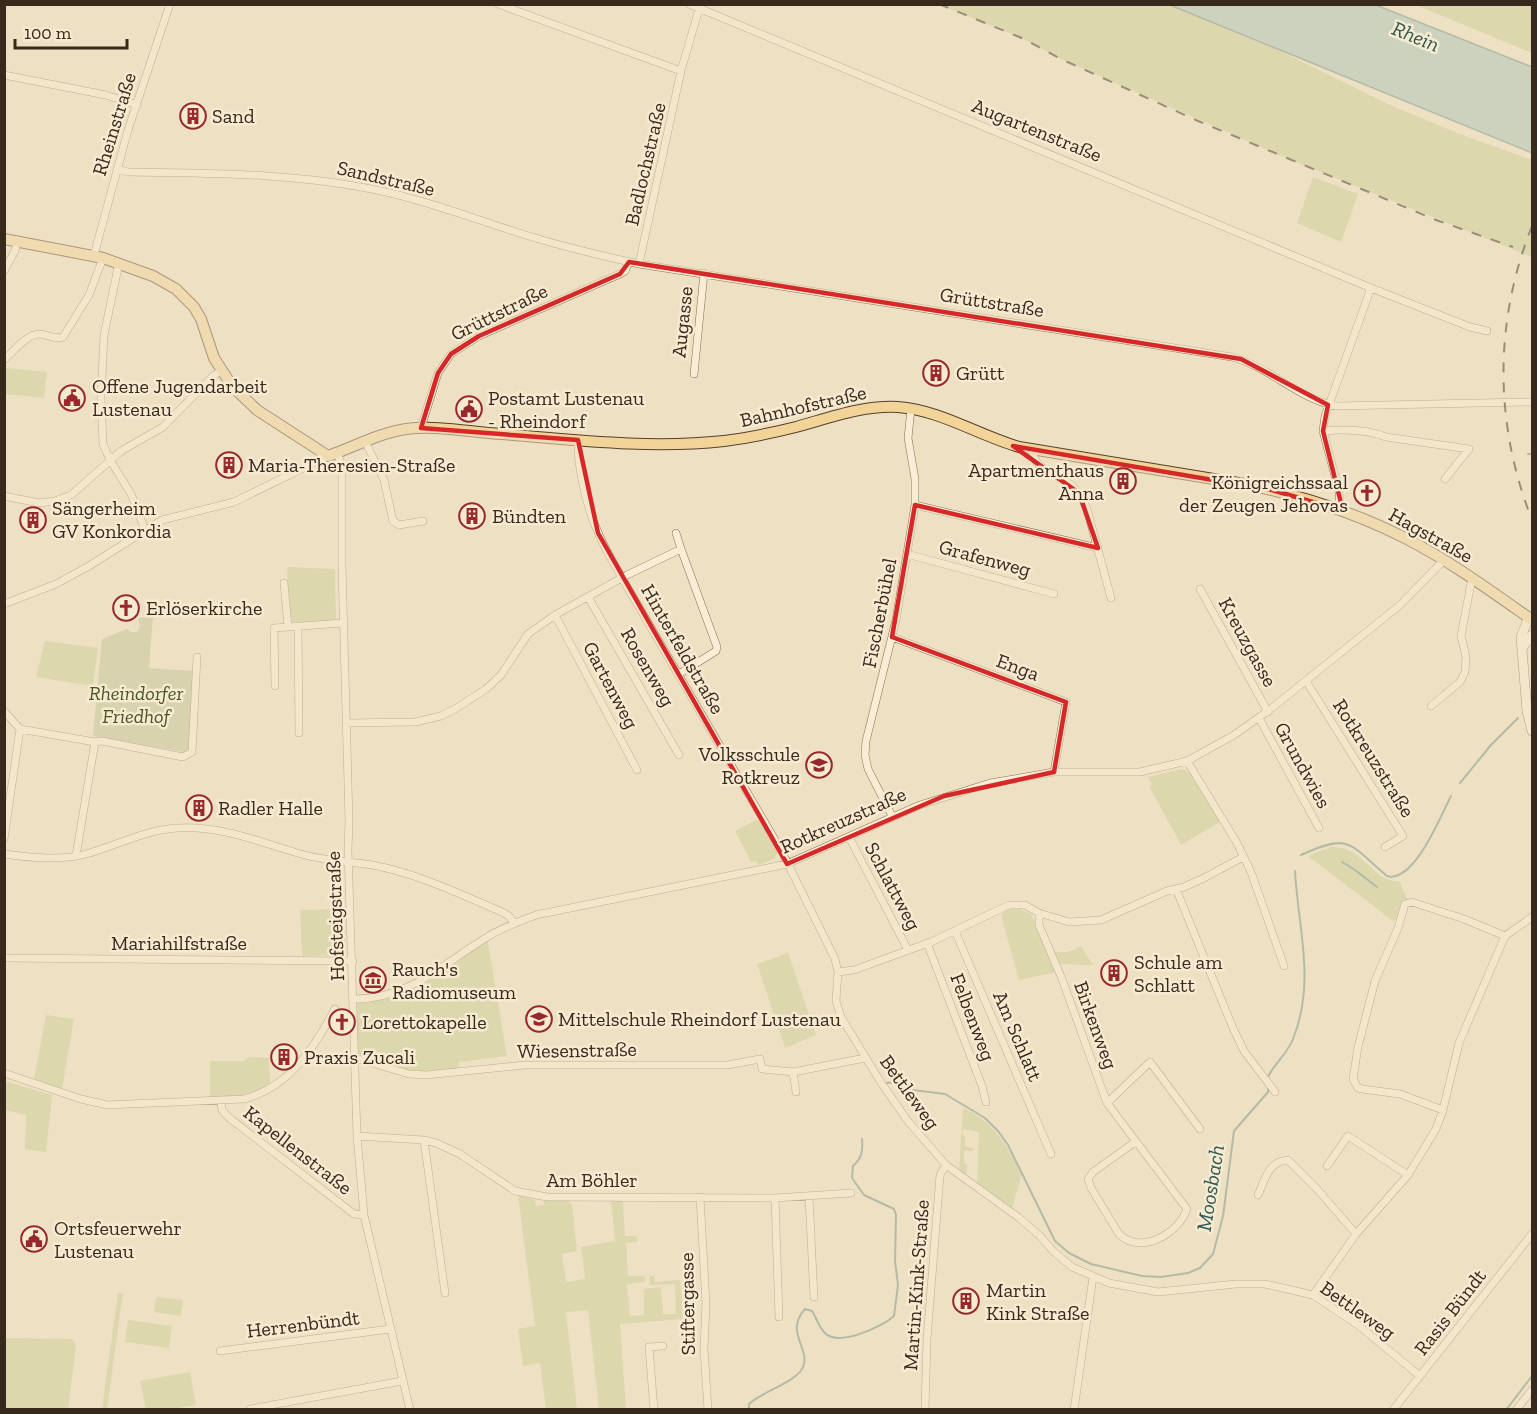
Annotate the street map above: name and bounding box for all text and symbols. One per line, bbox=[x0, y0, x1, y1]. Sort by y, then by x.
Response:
scale bar bbox=[15, 12, 128, 50]
water label: Rhein bbox=[1389, 15, 1443, 57]
text: 100 m bbox=[24, 22, 72, 44]
street label: Rheinstraße bbox=[87, 69, 141, 179]
street label: Augartenstraße bbox=[969, 93, 1105, 167]
street label: Badlochstraße bbox=[619, 100, 671, 228]
building icon: Sand bbox=[178, 101, 208, 131]
place label: Sand bbox=[212, 104, 255, 128]
street label: Sandstraße bbox=[335, 155, 437, 201]
street label: Grüttstraße bbox=[447, 278, 551, 346]
street label: Grüttstraße bbox=[938, 282, 1046, 322]
street label: Augasse bbox=[666, 285, 698, 359]
building icon: Grütt bbox=[921, 358, 951, 388]
place label: Grütt bbox=[956, 361, 1005, 385]
place label: Offene Jugendarbeit Lustenau bbox=[92, 374, 268, 421]
street label: Bahnhofstraße bbox=[737, 380, 869, 432]
public building icon: Offene Jugendarbeit Lustenau bbox=[57, 383, 87, 413]
place label: Postamt Lustenau - Rheindorf bbox=[488, 386, 644, 433]
public building icon: Postamt Lustenau - Rheindorf bbox=[454, 394, 484, 424]
building icon: Maria-Theresien-Straße bbox=[214, 450, 244, 480]
place label: Maria-Theresien-Straße bbox=[248, 453, 455, 477]
place label: Apartmenthaus Anna bbox=[968, 458, 1104, 505]
building icon: Apartmenthaus Anna bbox=[1108, 466, 1138, 496]
place label: Königreichssaal der Zeugen Jehovas bbox=[1179, 470, 1348, 517]
church icon: Königreichssaal der Zeugen Jehovas bbox=[1352, 478, 1382, 508]
place label: Sängerheim GV Konkordia bbox=[52, 496, 172, 543]
building icon: Bündten bbox=[457, 501, 487, 531]
street label: Hagstraße bbox=[1385, 502, 1477, 568]
place label: Bündten bbox=[492, 504, 567, 528]
building icon: Sängerheim GV Konkordia bbox=[18, 505, 48, 535]
street label: Grafenweg bbox=[936, 534, 1034, 582]
street label: Fischerbühel bbox=[857, 556, 901, 670]
street label: Hinterfeldstraße bbox=[636, 580, 730, 718]
church icon: Erlöserkirche bbox=[111, 593, 141, 623]
street label: Kreuzgasse bbox=[1214, 593, 1282, 691]
place label: Erlöserkirche bbox=[146, 596, 262, 620]
street label: Rosenweg bbox=[616, 623, 680, 711]
street label: Gartenweg bbox=[578, 637, 644, 733]
street label: Enga bbox=[993, 648, 1043, 686]
park label: Rheindorfer Friedhof bbox=[89, 681, 183, 728]
street label: Rotkreuzstraße bbox=[1328, 694, 1420, 822]
street label: Grundwies bbox=[1270, 718, 1336, 812]
place label: Volksschule Rotkreuz bbox=[697, 742, 800, 789]
school or university icon: Volksschule Rotkreuz bbox=[804, 750, 834, 780]
street label: Rotkreuzstraße bbox=[776, 782, 910, 858]
building icon: Radler Halle bbox=[184, 793, 214, 823]
place label: Radler Halle bbox=[218, 796, 323, 820]
street label: Schlattweg bbox=[860, 838, 926, 934]
street label: Hofsteigstraße bbox=[321, 851, 349, 981]
street label: Mariahilfstraße bbox=[111, 931, 247, 955]
place label: Schule am Schlatt bbox=[1134, 950, 1223, 997]
place label: Rauch's Radiomuseum bbox=[392, 957, 517, 1004]
building icon: Schule am Schlatt bbox=[1099, 958, 1129, 988]
museum icon: Rauch's Radiomuseum bbox=[358, 965, 388, 995]
street label: Felbenweg bbox=[945, 970, 1001, 1064]
street label: Birkenweg bbox=[1069, 978, 1123, 1072]
street label: Am Schlatt bbox=[988, 987, 1048, 1085]
school or university icon: Mittelschule Rheindorf Lustenau bbox=[524, 1004, 554, 1034]
church icon: Lorettokapelle bbox=[327, 1007, 357, 1037]
place label: Mittelschule Rheindorf Lustenau bbox=[558, 1007, 841, 1031]
place label: Lorettokapelle bbox=[362, 1010, 487, 1034]
street label: Wiesenstraße bbox=[517, 1037, 637, 1063]
building icon: Praxis Zucali bbox=[269, 1042, 299, 1072]
place label: Praxis Zucali bbox=[304, 1045, 415, 1069]
street label: Bettleweg bbox=[875, 1050, 945, 1134]
street label: Kapellenstraße bbox=[239, 1100, 357, 1200]
water label: Moosbach bbox=[1191, 1143, 1229, 1233]
street label: Am Böhler bbox=[546, 1168, 638, 1192]
street label: Martin-Kink-Straße bbox=[898, 1199, 934, 1371]
place label: Ortsfeuerwehr Lustenau bbox=[54, 1216, 182, 1263]
public building icon: Ortsfeuerwehr Lustenau bbox=[19, 1224, 49, 1254]
street label: Stiftergasse bbox=[674, 1252, 700, 1356]
street label: Rasis Bündt bbox=[1409, 1264, 1491, 1360]
street label: Bettleweg bbox=[1316, 1275, 1400, 1345]
place label: Martin Kink Straße bbox=[986, 1278, 1089, 1325]
building icon: Martin Kink Straße bbox=[951, 1286, 981, 1316]
street label: Herrenbündt bbox=[245, 1305, 361, 1343]

